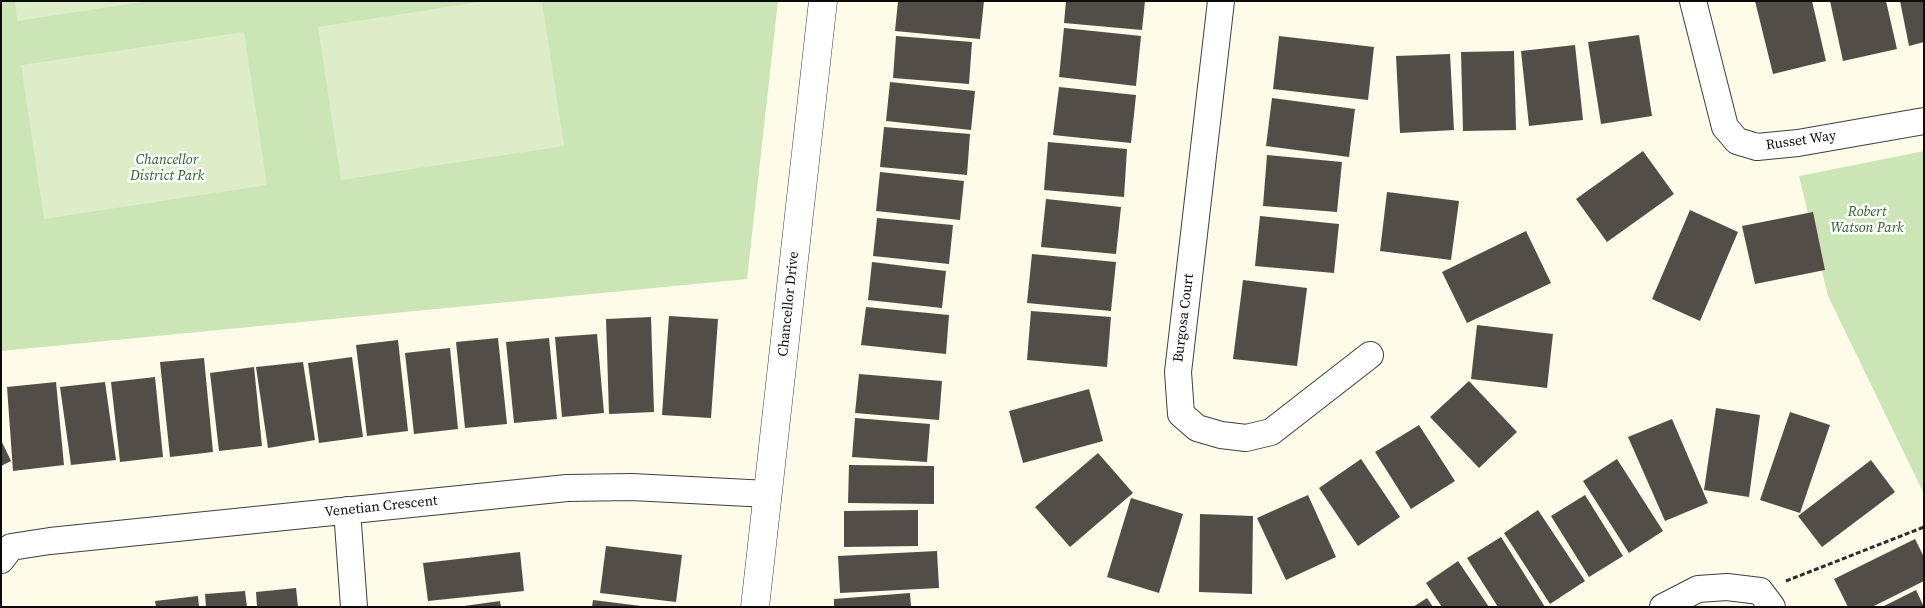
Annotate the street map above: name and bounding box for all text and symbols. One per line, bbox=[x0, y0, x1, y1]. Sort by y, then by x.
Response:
street label: Russet Way bbox=[1765, 128, 1837, 154]
park label: Chancellor District Park bbox=[130, 152, 204, 184]
park label: Robert Watson Park bbox=[1830, 204, 1904, 236]
street label: Chancellor Drive bbox=[775, 251, 803, 357]
street label: Burgosa Court bbox=[1170, 273, 1198, 363]
street label: Venetian Crescent bbox=[324, 493, 438, 521]

